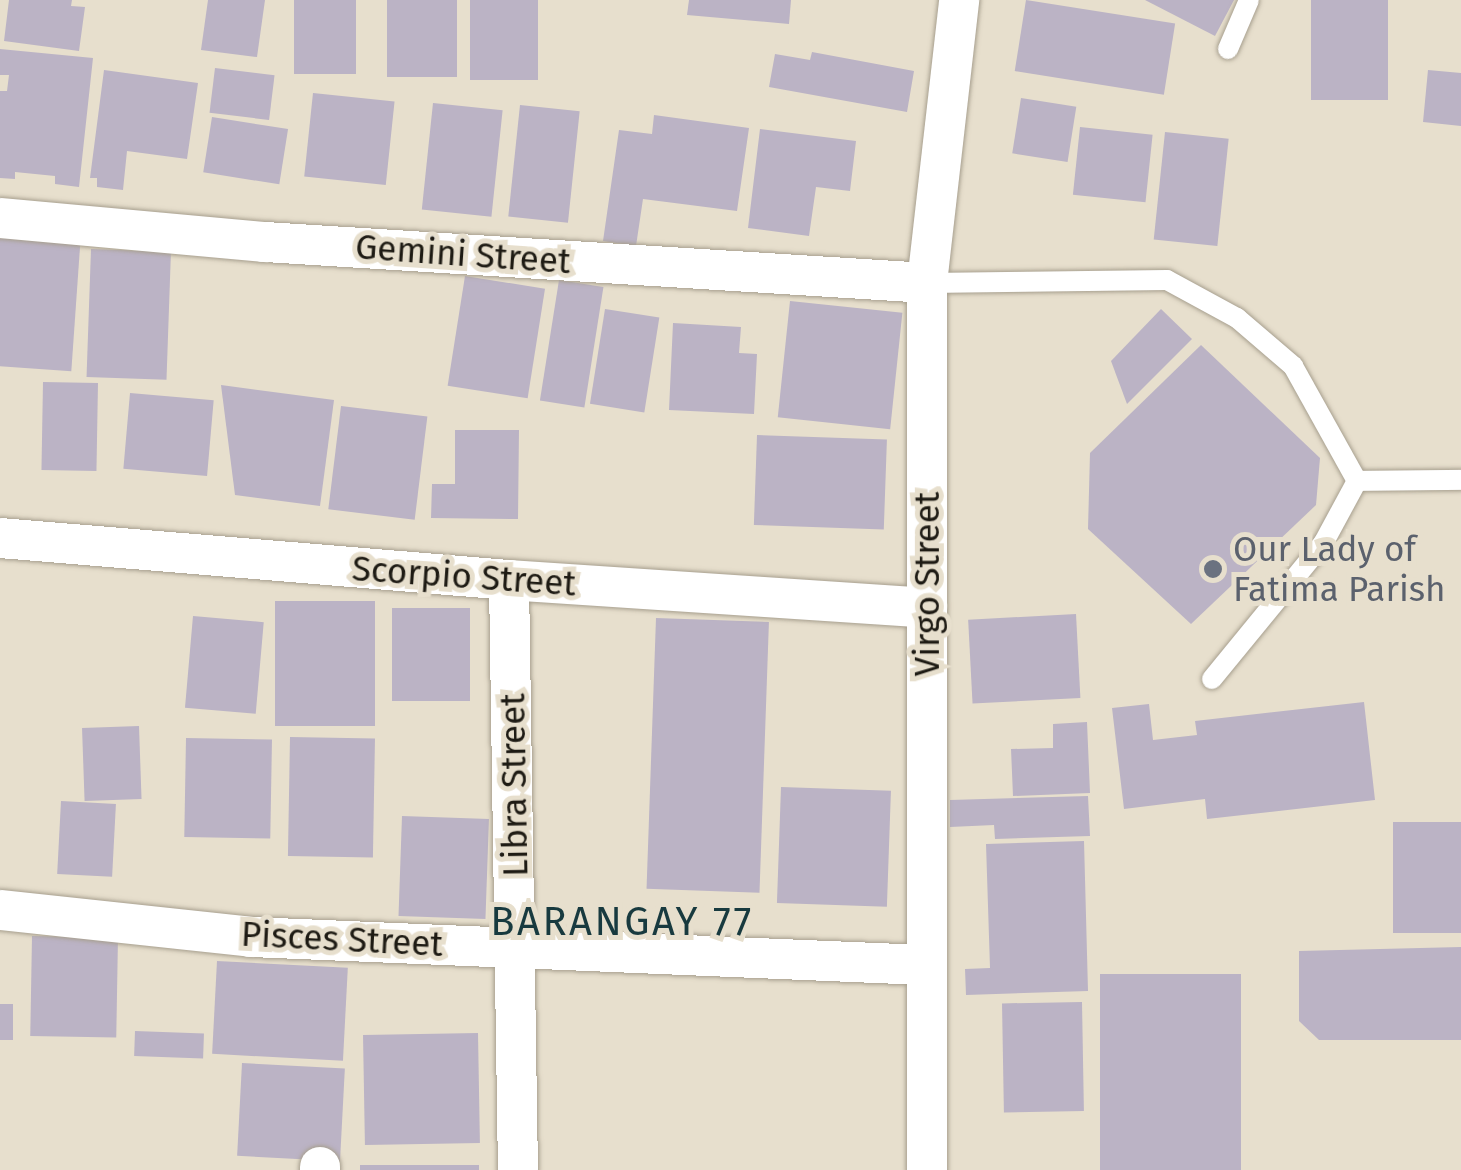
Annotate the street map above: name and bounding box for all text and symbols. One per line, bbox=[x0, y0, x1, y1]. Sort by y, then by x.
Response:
street label: Gemini Street bbox=[354, 226, 572, 282]
street label: Virgo Street bbox=[906, 492, 948, 676]
place label: Our Lady of Fatima Parish bbox=[1233, 528, 1446, 610]
street label: Scorpio Street bbox=[351, 547, 577, 605]
marker: Our Lady of Fatima Parish bbox=[1202, 558, 1224, 580]
street label: Libra Street bbox=[491, 693, 537, 877]
district label: BARANGAY 77 bbox=[490, 898, 754, 946]
street label: Pisces Street bbox=[240, 913, 444, 965]

